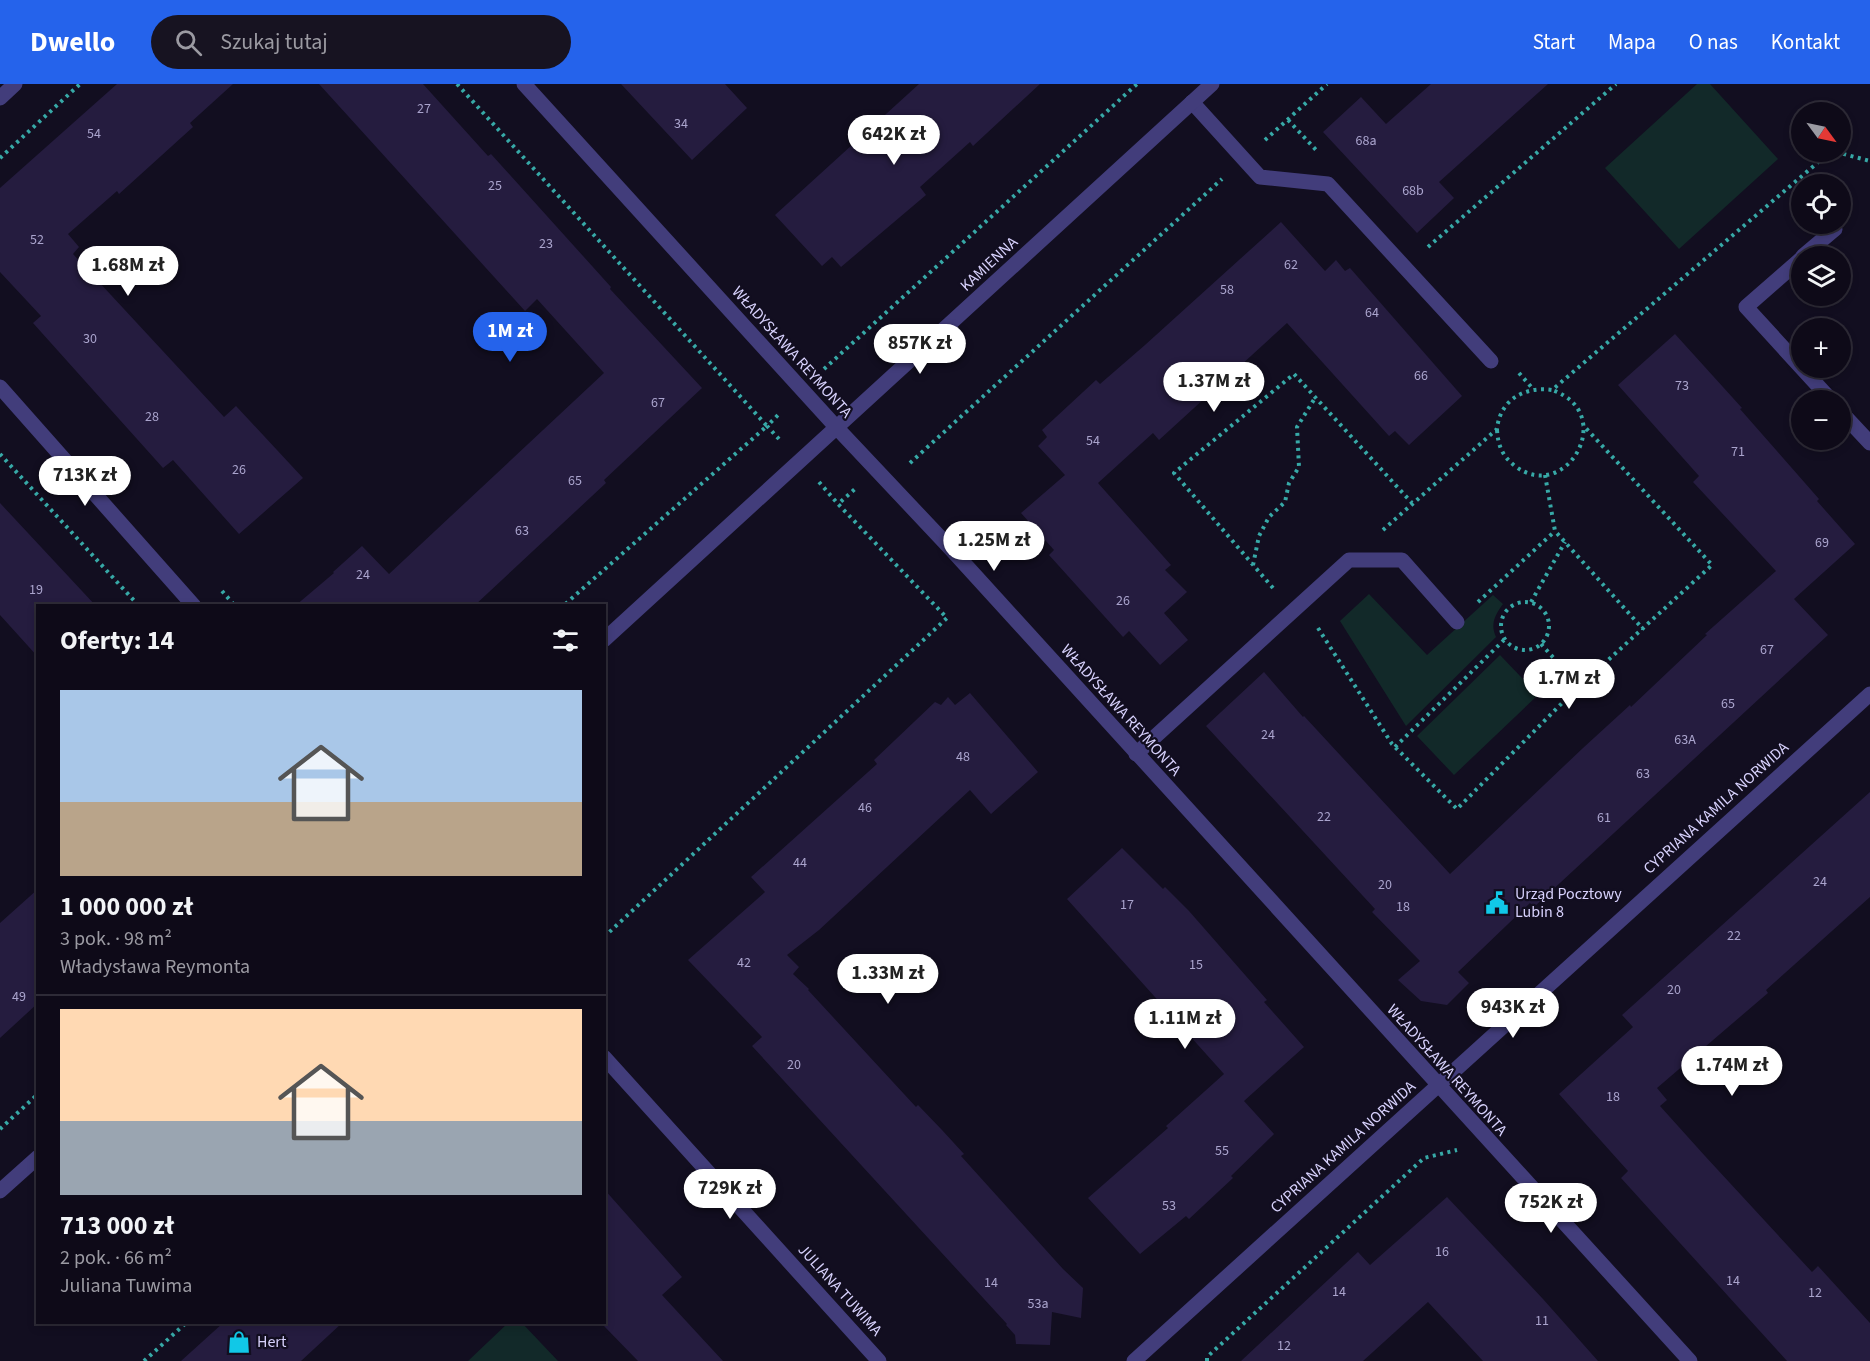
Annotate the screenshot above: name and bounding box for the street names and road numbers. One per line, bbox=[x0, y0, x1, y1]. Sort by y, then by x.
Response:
street label: KAMIENNA bbox=[955, 231, 1023, 296]
street label: WŁADYSŁAWA REYMONTA bbox=[727, 281, 857, 423]
street label: WŁADYSŁAWA REYMONTA bbox=[1056, 639, 1186, 781]
street label: CYPRIANA KAMILA NORWIDA bbox=[1639, 737, 1794, 879]
street label: WŁADYSŁAWA REYMONTA bbox=[1382, 999, 1512, 1141]
street label: CYPRIANA KAMILA NORWIDA bbox=[1266, 1076, 1421, 1218]
street label: JULIANA TUWIMA bbox=[793, 1239, 887, 1341]

